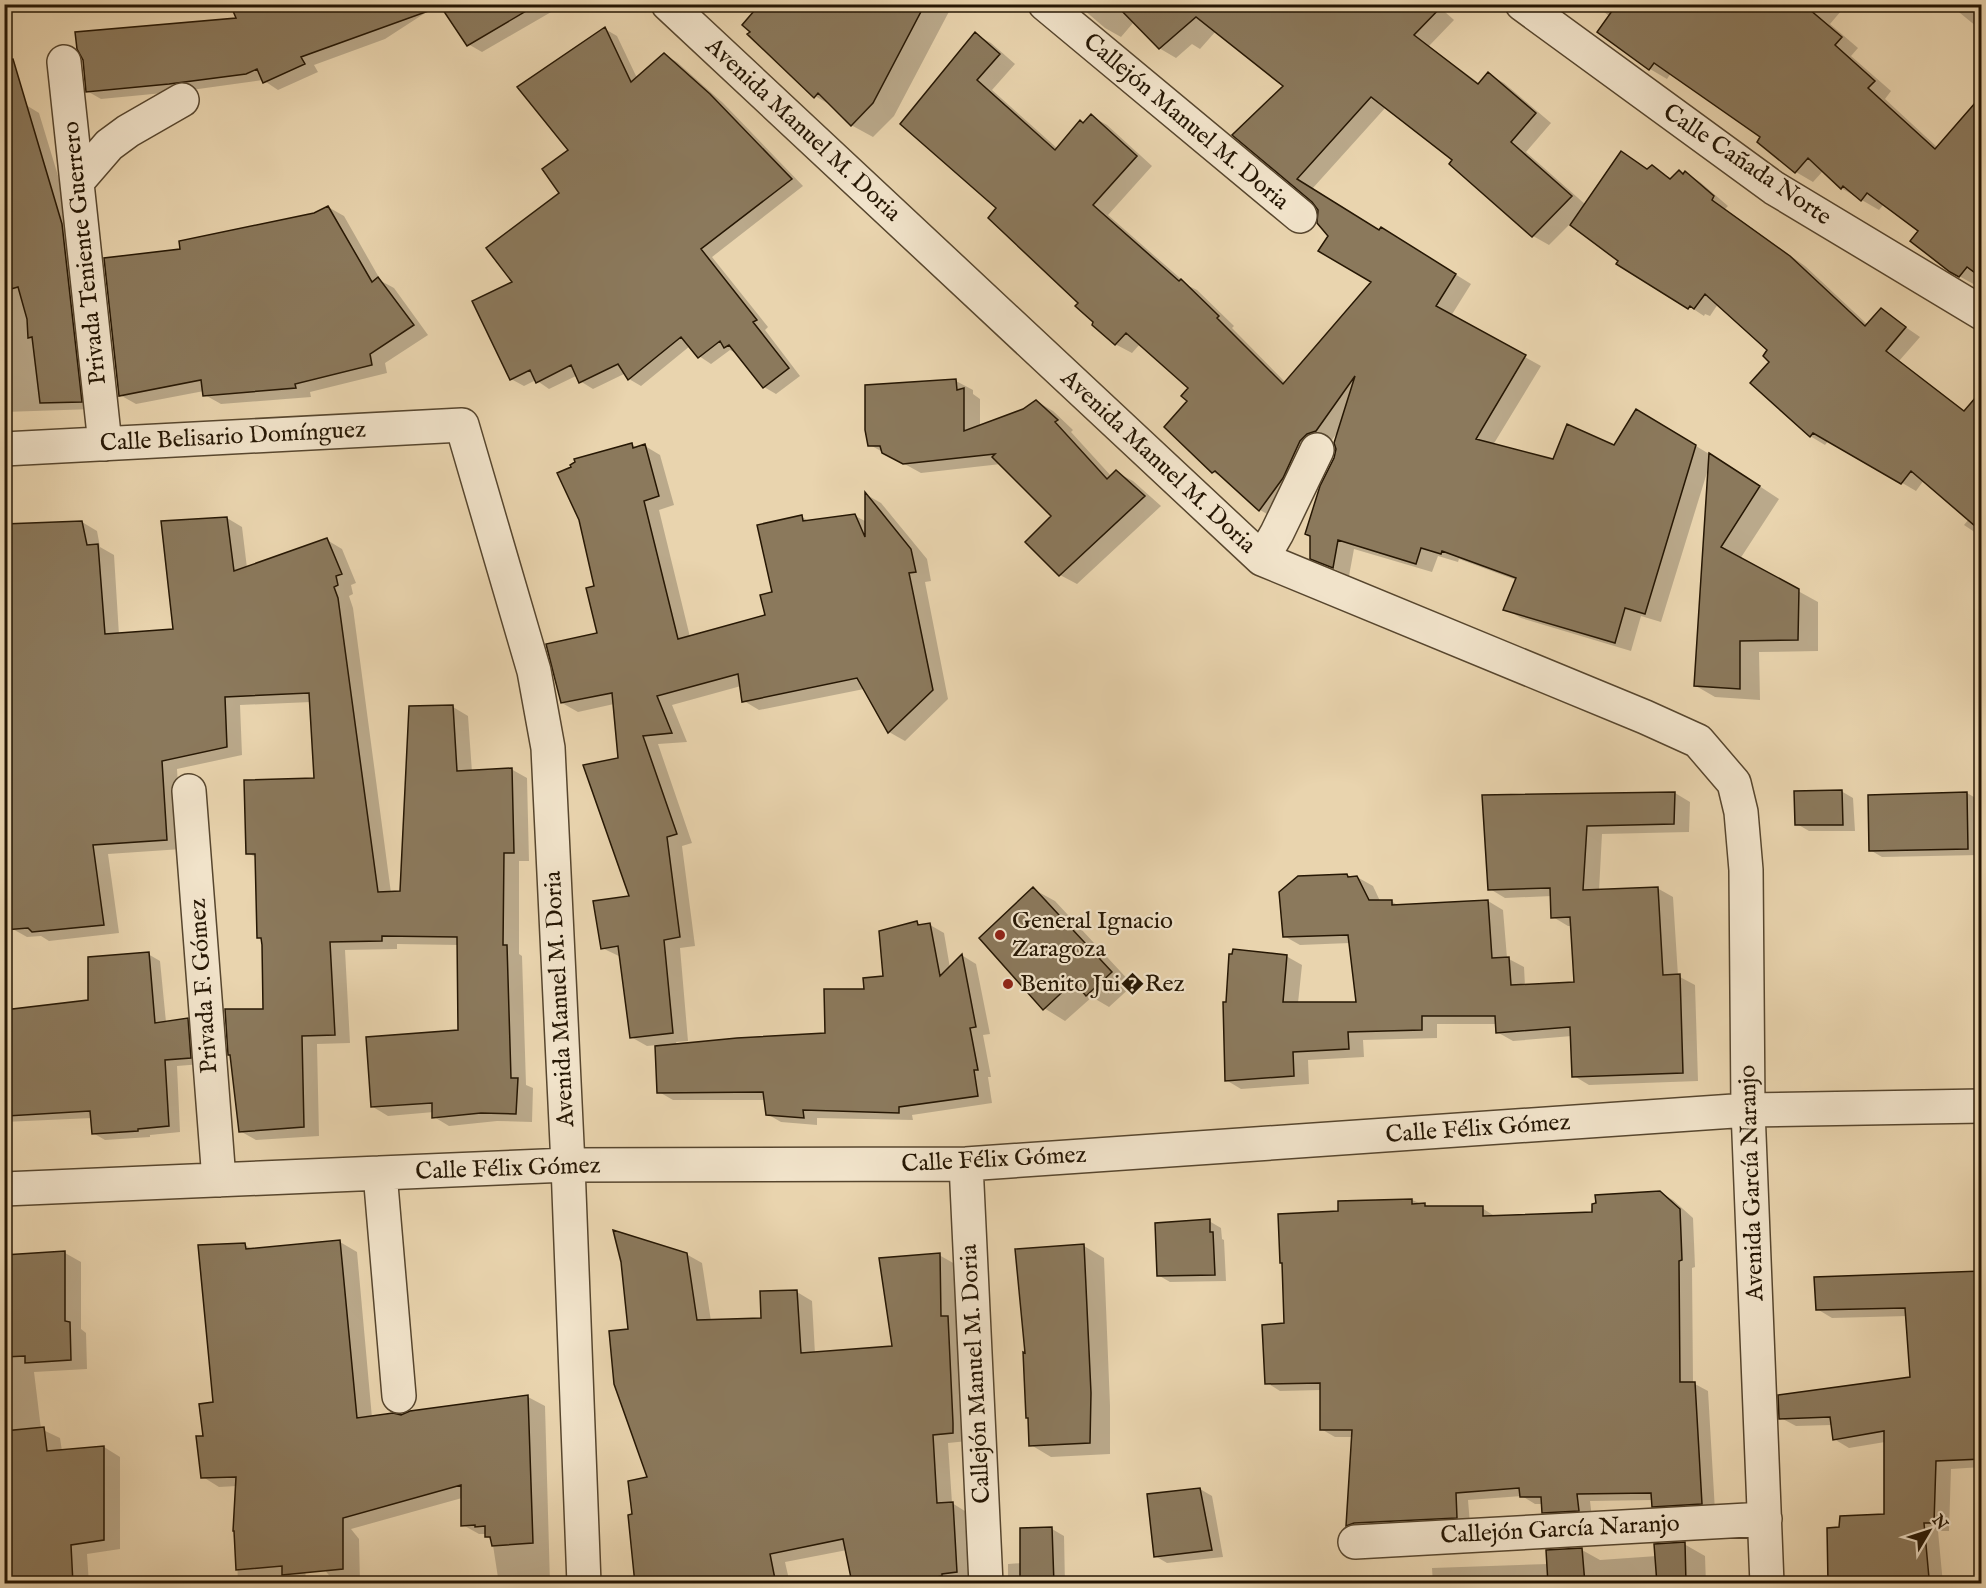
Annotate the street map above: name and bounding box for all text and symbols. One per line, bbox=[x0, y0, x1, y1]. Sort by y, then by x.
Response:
street label: Callejón Manuel M. Doria bbox=[1077, 27, 1296, 218]
street label: Avenida Manuel M. Doria bbox=[698, 31, 908, 229]
street label: Calle Cañada Norte bbox=[1657, 97, 1837, 233]
street label: Privada Teniente Guerrero bbox=[56, 120, 114, 386]
street label: Avenida Manuel M. Doria bbox=[1053, 363, 1263, 561]
street label: Calle Belisario Domínguez bbox=[99, 415, 367, 459]
street label: Avenida Manuel M. Doria bbox=[538, 870, 582, 1129]
street label: Privada F. Gómez bbox=[182, 897, 226, 1075]
place label: General Ignacio Zaragoza bbox=[1012, 906, 1173, 965]
marker: General Ignacio Zaragoza bbox=[993, 928, 1007, 942]
place label: Benito Jui�Rez bbox=[1020, 969, 1185, 1000]
marker: Benito Jui�Rez bbox=[1001, 977, 1015, 991]
street label: Avenida García Naranjo bbox=[1732, 1064, 1772, 1303]
street label: Calle Félix Gómez bbox=[1384, 1107, 1572, 1151]
street label: Calle Félix Gómez bbox=[901, 1140, 1087, 1180]
street label: Calle Félix Gómez bbox=[415, 1150, 601, 1188]
street label: Callejón Manuel M. Doria bbox=[954, 1243, 998, 1504]
north arrow bbox=[1899, 1501, 1959, 1561]
street label: Callejón García Naranjo bbox=[1439, 1508, 1681, 1552]
text: N bbox=[1926, 1510, 1951, 1535]

